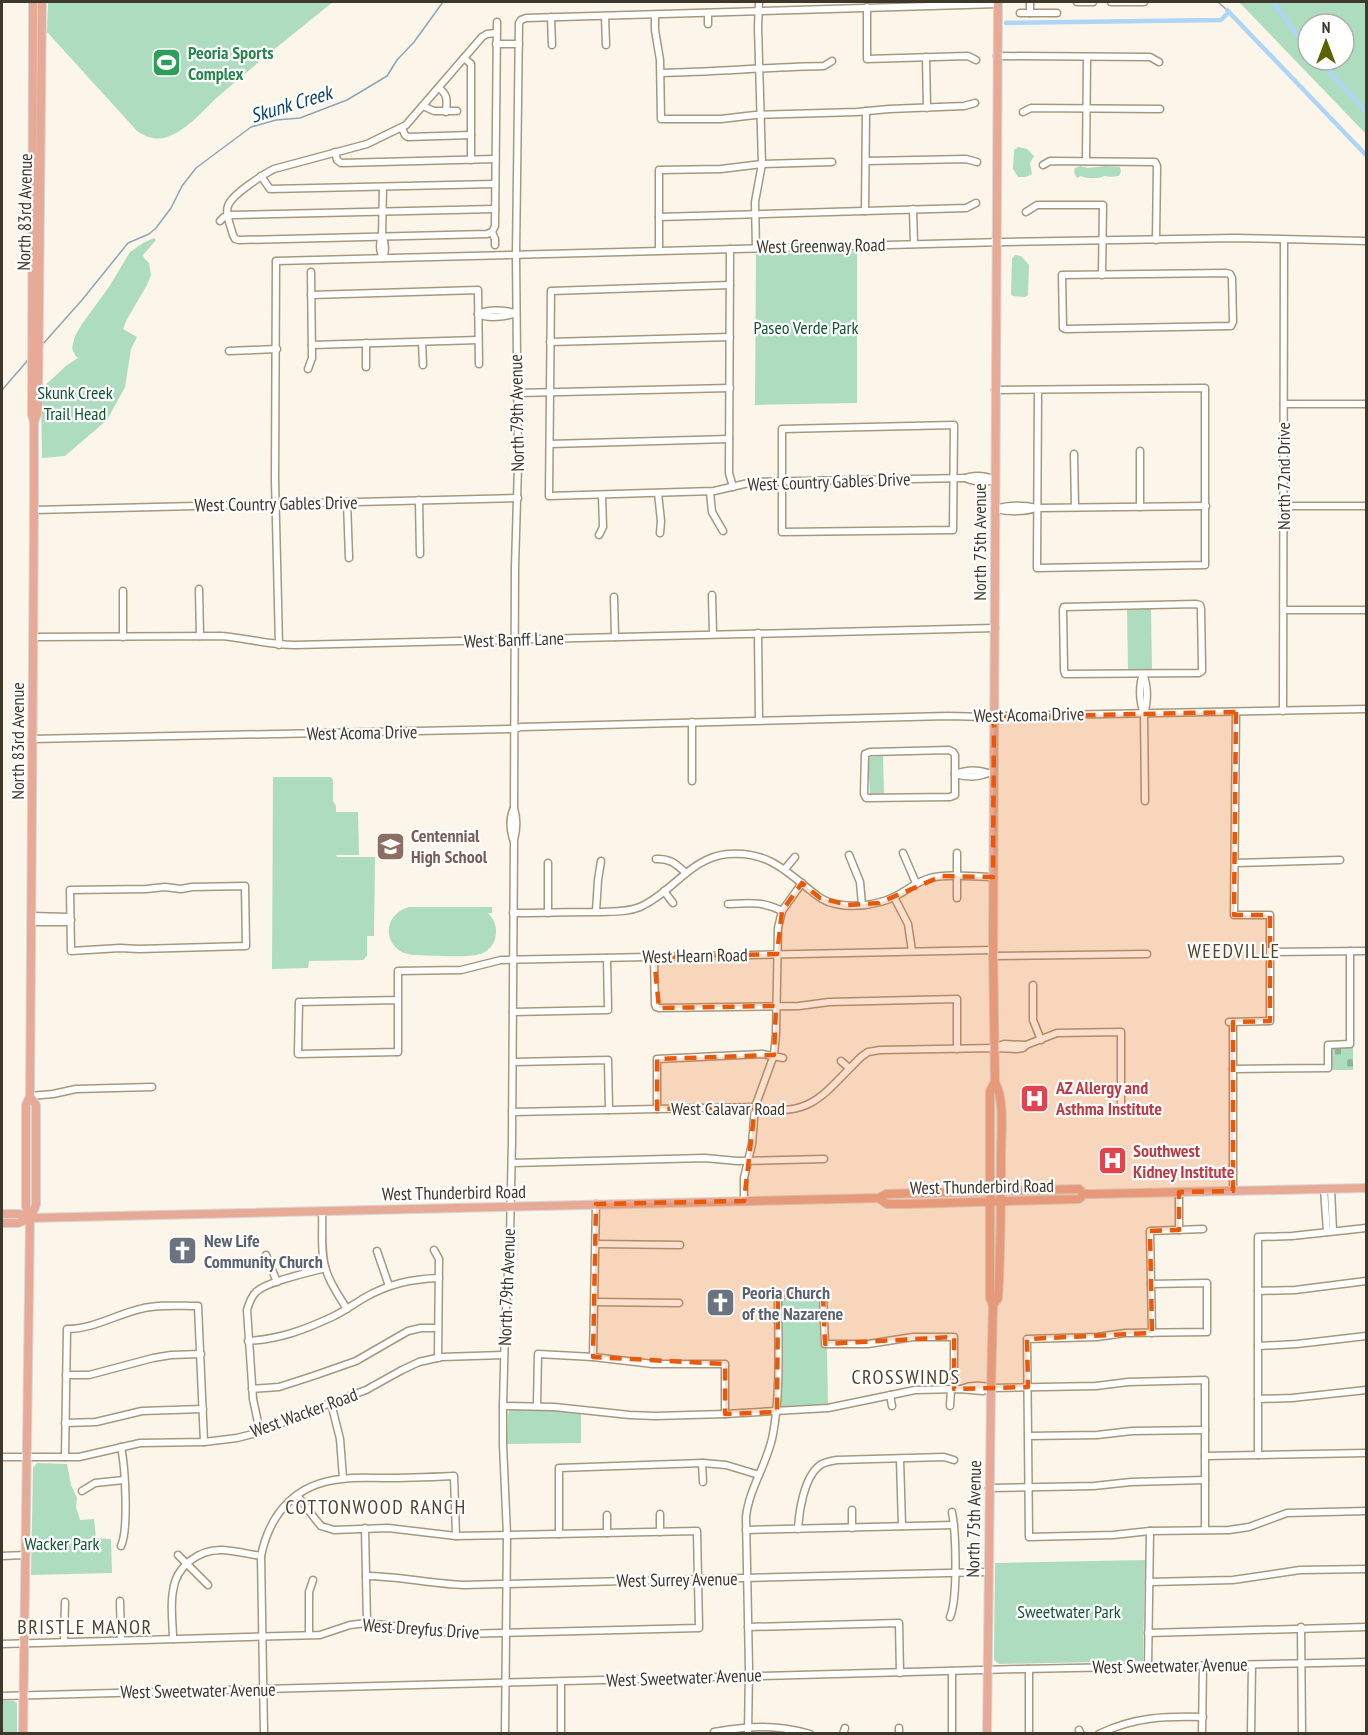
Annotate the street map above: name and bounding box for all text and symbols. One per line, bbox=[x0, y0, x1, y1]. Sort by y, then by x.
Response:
north arrow bbox=[1296, 12, 1356, 72]
text: N bbox=[1322, 17, 1330, 37]
place label: Peoria Sports Complex bbox=[188, 41, 273, 85]
sports icon: Peoria Sports Complex bbox=[151, 47, 183, 79]
water label: Skunk Creek bbox=[247, 79, 337, 129]
street label: North 83rd Avenue bbox=[12, 153, 37, 271]
street label: West Greenway Road bbox=[756, 233, 886, 258]
park label: Paseo Verde Park bbox=[754, 316, 858, 339]
street label: North 79th Avenue bbox=[504, 354, 529, 472]
park label: Skunk Creek Trail Head bbox=[37, 381, 113, 425]
street label: North 72nd Drive bbox=[1272, 422, 1295, 530]
street label: West Country Gables Drive bbox=[747, 467, 911, 496]
street label: North 75th Avenue bbox=[968, 483, 991, 601]
street label: West Country Gables Drive bbox=[194, 491, 358, 516]
street label: West Banff Lane bbox=[464, 626, 564, 653]
street label: North 83rd Avenue bbox=[6, 682, 29, 800]
street label: West Acoma Drive bbox=[973, 702, 1085, 727]
street label: West Acoma Drive bbox=[306, 720, 418, 745]
place label: Centennial High School bbox=[411, 824, 488, 868]
school or university icon: Centennial High School bbox=[374, 830, 406, 862]
district label: WEEDVILLE bbox=[1187, 938, 1281, 964]
street label: West Hearn Road bbox=[642, 943, 748, 968]
place label: AZ Allergy and Asthma Institute bbox=[1055, 1076, 1162, 1120]
hospital icon: AZ Allergy and Asthma Institute bbox=[1019, 1082, 1051, 1114]
street label: West Calavar Road bbox=[671, 1097, 785, 1120]
place label: Southwest Kidney Institute bbox=[1133, 1139, 1235, 1183]
hospital icon: Southwest Kidney Institute bbox=[1096, 1145, 1128, 1177]
street label: West Thunderbird Road bbox=[910, 1174, 1054, 1199]
street label: West Thunderbird Road bbox=[382, 1180, 526, 1205]
street label: North 79th Avenue bbox=[493, 1228, 520, 1346]
place label: New Life Community Church bbox=[204, 1229, 323, 1273]
church icon: New Life Community Church bbox=[167, 1235, 199, 1267]
place label: Peoria Church of the Nazarene bbox=[742, 1281, 844, 1325]
church icon: Peoria Church of the Nazarene bbox=[705, 1287, 737, 1319]
district label: CROSSWINDS bbox=[851, 1364, 961, 1390]
street label: West Wacker Road bbox=[247, 1383, 360, 1443]
street label: North 75th Avenue bbox=[961, 1460, 986, 1578]
district label: COTTONWOOD RANCH bbox=[285, 1494, 467, 1520]
park label: Wacker Park bbox=[25, 1532, 99, 1555]
street label: West Surrey Avenue bbox=[616, 1567, 738, 1592]
park label: Sweetwater Park bbox=[1017, 1600, 1121, 1623]
street label: West Dreyfus Drive bbox=[362, 1613, 480, 1644]
district label: BRISTLE MANOR bbox=[17, 1614, 153, 1640]
street label: West Sweetwater Avenue bbox=[1092, 1653, 1248, 1678]
street label: West Sweetwater Avenue bbox=[606, 1663, 762, 1692]
street label: West Sweetwater Avenue bbox=[120, 1678, 276, 1703]

